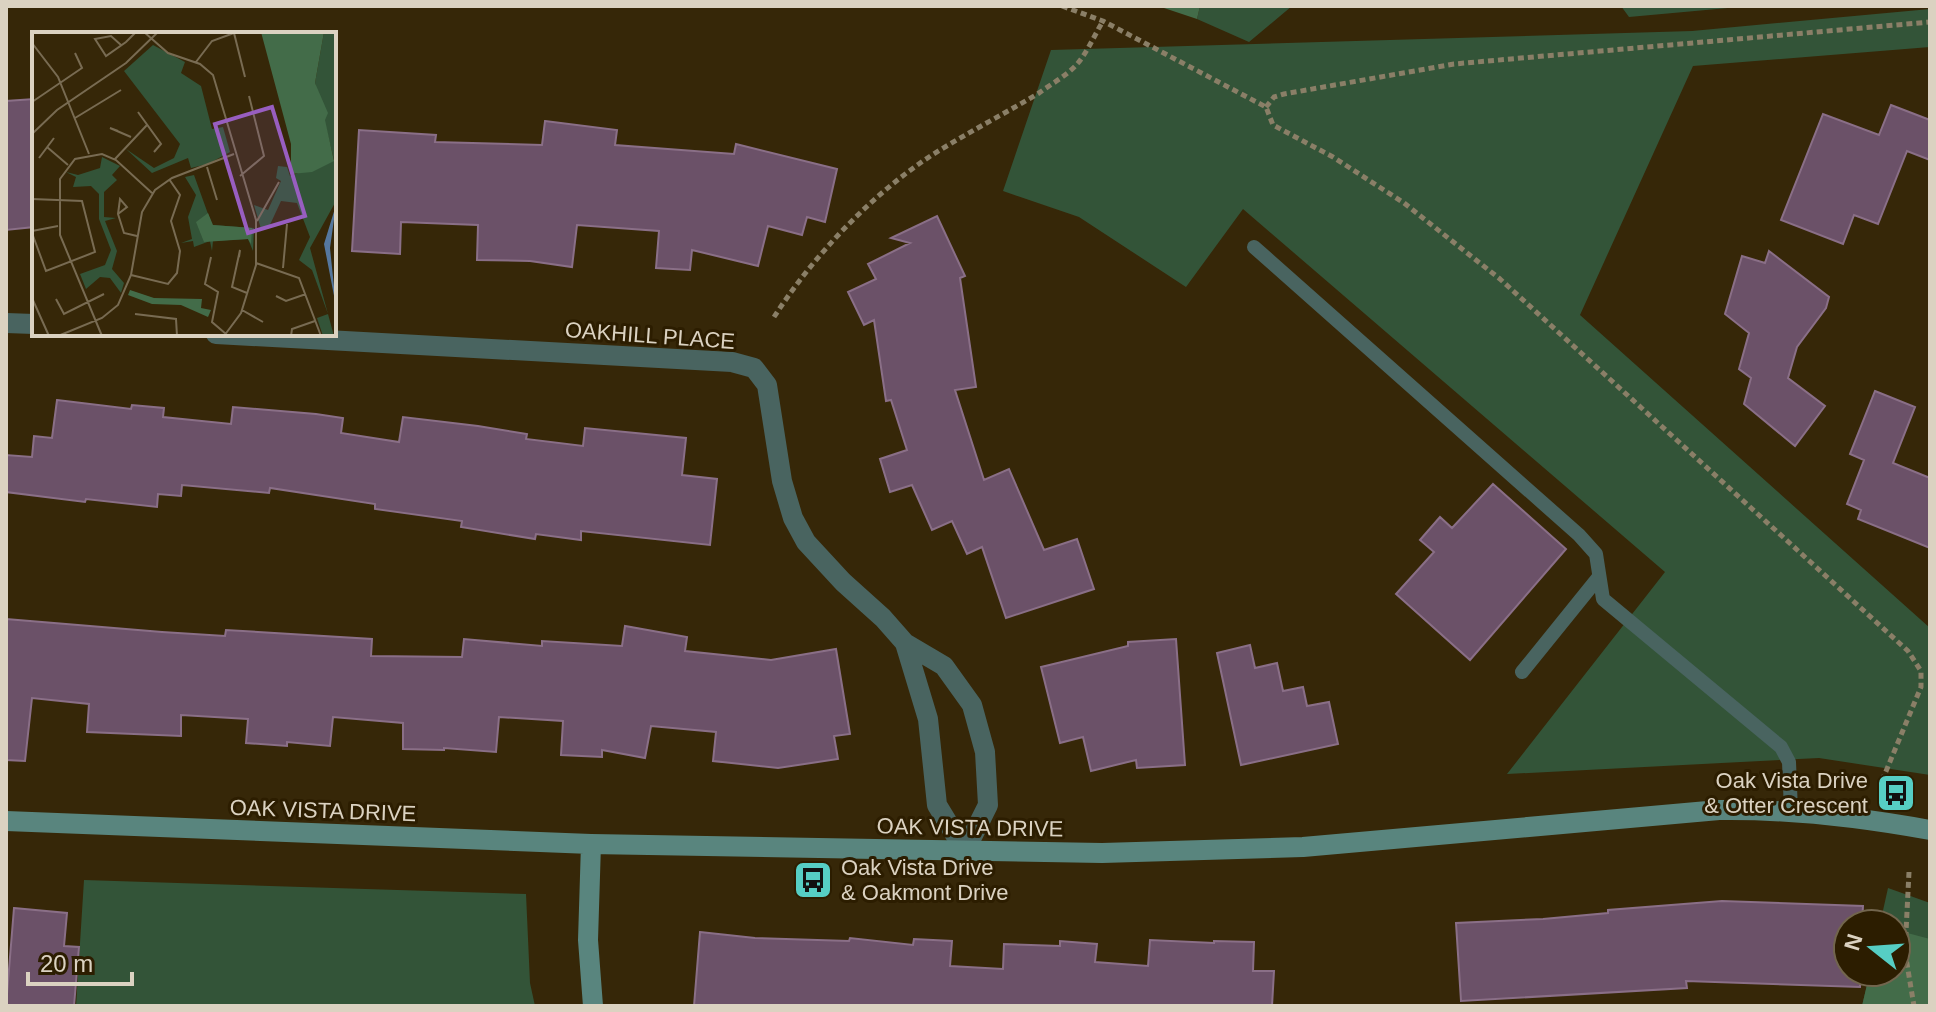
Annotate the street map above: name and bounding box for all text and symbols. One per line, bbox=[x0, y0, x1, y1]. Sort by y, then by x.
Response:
inset map bbox=[32, 32, 336, 336]
street label: OAKHILL PLACE bbox=[564, 317, 736, 354]
place label: Oak Vista Drive & Otter Crescent bbox=[1704, 768, 1868, 818]
bus stop icon: Oak Vista Drive & Otter Crescent bbox=[1875, 772, 1917, 814]
street label: OAK VISTA DRIVE bbox=[229, 795, 417, 826]
street label: OAK VISTA DRIVE bbox=[876, 813, 1064, 842]
place label: Oak Vista Drive & Oakmont Drive bbox=[841, 855, 1009, 905]
bus stop icon: Oak Vista Drive & Oakmont Drive bbox=[792, 859, 834, 901]
north arrow bbox=[1832, 908, 1912, 988]
text: N bbox=[1839, 931, 1868, 954]
scale bar bbox=[28, 936, 132, 986]
text: 20 m bbox=[40, 950, 93, 977]

